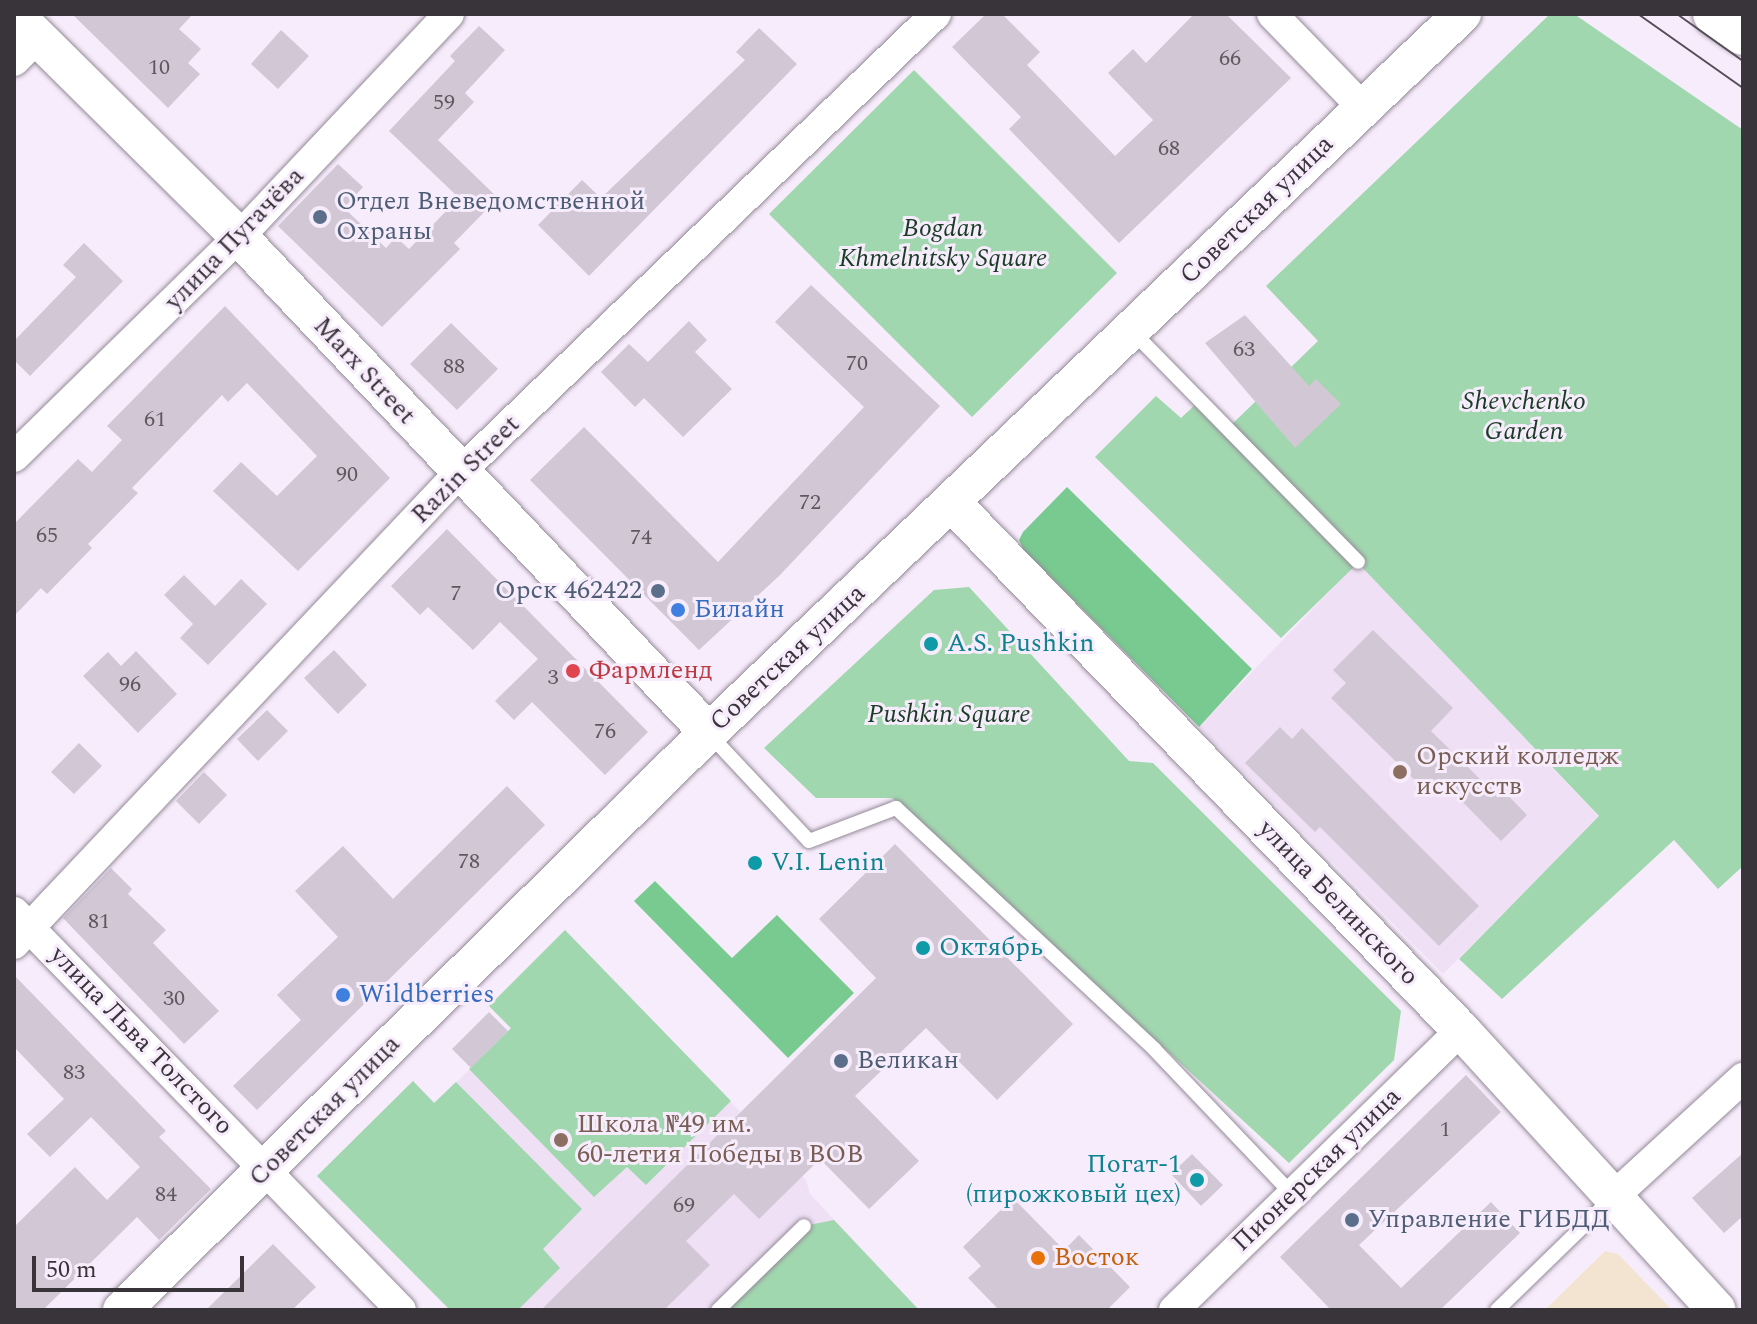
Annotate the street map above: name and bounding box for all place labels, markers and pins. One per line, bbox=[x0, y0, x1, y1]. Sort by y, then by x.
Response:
place label: Отдел Вневедомственной Охраны bbox=[336, 186, 645, 248]
marker: Отдел Вневедомственной Охраны bbox=[311, 208, 329, 226]
place label: Орск 462422 bbox=[495, 575, 642, 607]
marker: Орск 462422 bbox=[649, 582, 667, 600]
place label: Билайн bbox=[694, 594, 785, 626]
marker: Билайн bbox=[669, 601, 687, 619]
place label: A.S. Pushkin bbox=[947, 628, 1094, 660]
marker: A.S. Pushkin bbox=[922, 635, 940, 653]
place label: Фармленд bbox=[589, 655, 713, 687]
marker: Фармленд bbox=[564, 662, 582, 680]
place label: Орский колледж искусств bbox=[1416, 741, 1619, 802]
marker: Орский колледж искусств bbox=[1391, 763, 1409, 781]
place label: V.I. Lenin bbox=[771, 847, 885, 879]
marker: V.I. Lenin bbox=[746, 854, 764, 872]
place label: Октябрь bbox=[939, 932, 1043, 964]
marker: Октябрь bbox=[914, 939, 932, 957]
place label: Wildberries bbox=[359, 979, 494, 1011]
marker: Wildberries bbox=[334, 986, 352, 1004]
place label: Великан bbox=[857, 1045, 959, 1077]
marker: Великан bbox=[832, 1052, 850, 1070]
place label: Школа №49 им. 60-летия Победы в ВОВ bbox=[577, 1109, 863, 1170]
marker: Школа №49 им. 60-летия Победы в ВОВ bbox=[552, 1131, 570, 1149]
place label: Погат-1 (пирожковый цех) bbox=[966, 1149, 1181, 1210]
marker: Погат-1 (пирожковый цех) bbox=[1188, 1171, 1206, 1189]
place label: Управление ГИБДД bbox=[1368, 1204, 1610, 1236]
marker: Управление ГИБДД bbox=[1343, 1211, 1361, 1229]
place label: Восток bbox=[1054, 1242, 1139, 1274]
marker: Восток bbox=[1029, 1249, 1047, 1267]

